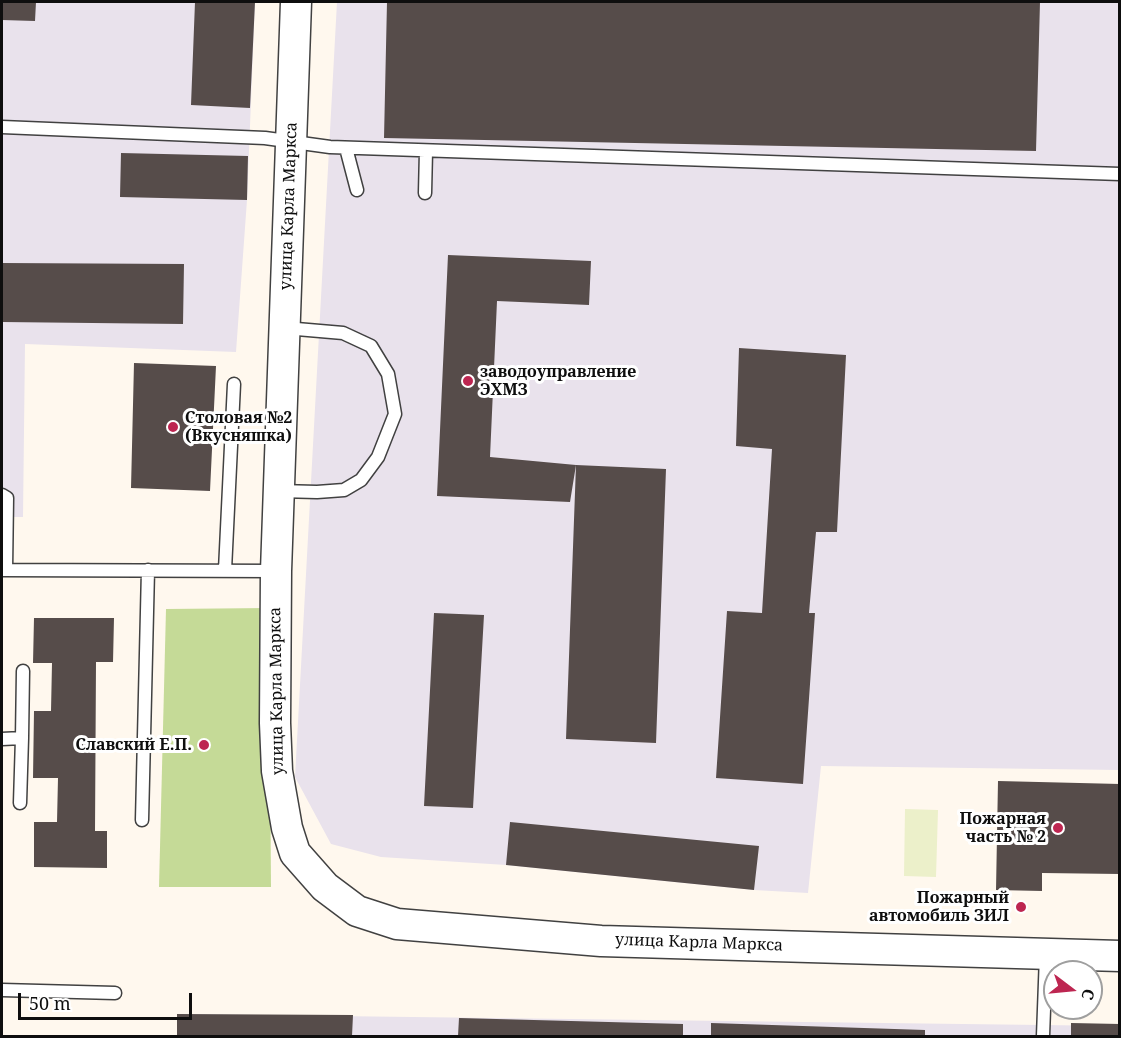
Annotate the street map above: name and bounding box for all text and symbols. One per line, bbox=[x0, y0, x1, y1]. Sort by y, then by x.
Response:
street label: улица Карла Маркса bbox=[276, 122, 302, 290]
place label: заводоуправление ЭХМЗ bbox=[480, 362, 636, 400]
marker: заводоуправление ЭХМЗ bbox=[461, 374, 475, 388]
place label: Столовая №2 (Вкусняшка) bbox=[185, 408, 292, 446]
marker: Столовая №2 (Вкусняшка) bbox=[166, 420, 180, 434]
street label: улица Карла Маркса bbox=[266, 607, 288, 775]
place label: Славский Е.П. bbox=[75, 735, 192, 755]
marker: Славский Е.П. bbox=[197, 738, 211, 752]
place label: Пожарная часть № 2 bbox=[959, 809, 1046, 847]
marker: Пожарная часть № 2 bbox=[1051, 821, 1065, 835]
place label: Пожарный автомобиль ЗИЛ bbox=[869, 888, 1009, 926]
marker: Пожарный автомобиль ЗИЛ bbox=[1014, 900, 1028, 914]
street label: улица Карла Маркса bbox=[615, 930, 783, 956]
north arrow bbox=[1043, 960, 1103, 1020]
scale bar bbox=[21, 981, 195, 1019]
text: С bbox=[1076, 986, 1100, 1003]
text: 50 m bbox=[29, 991, 71, 1015]

